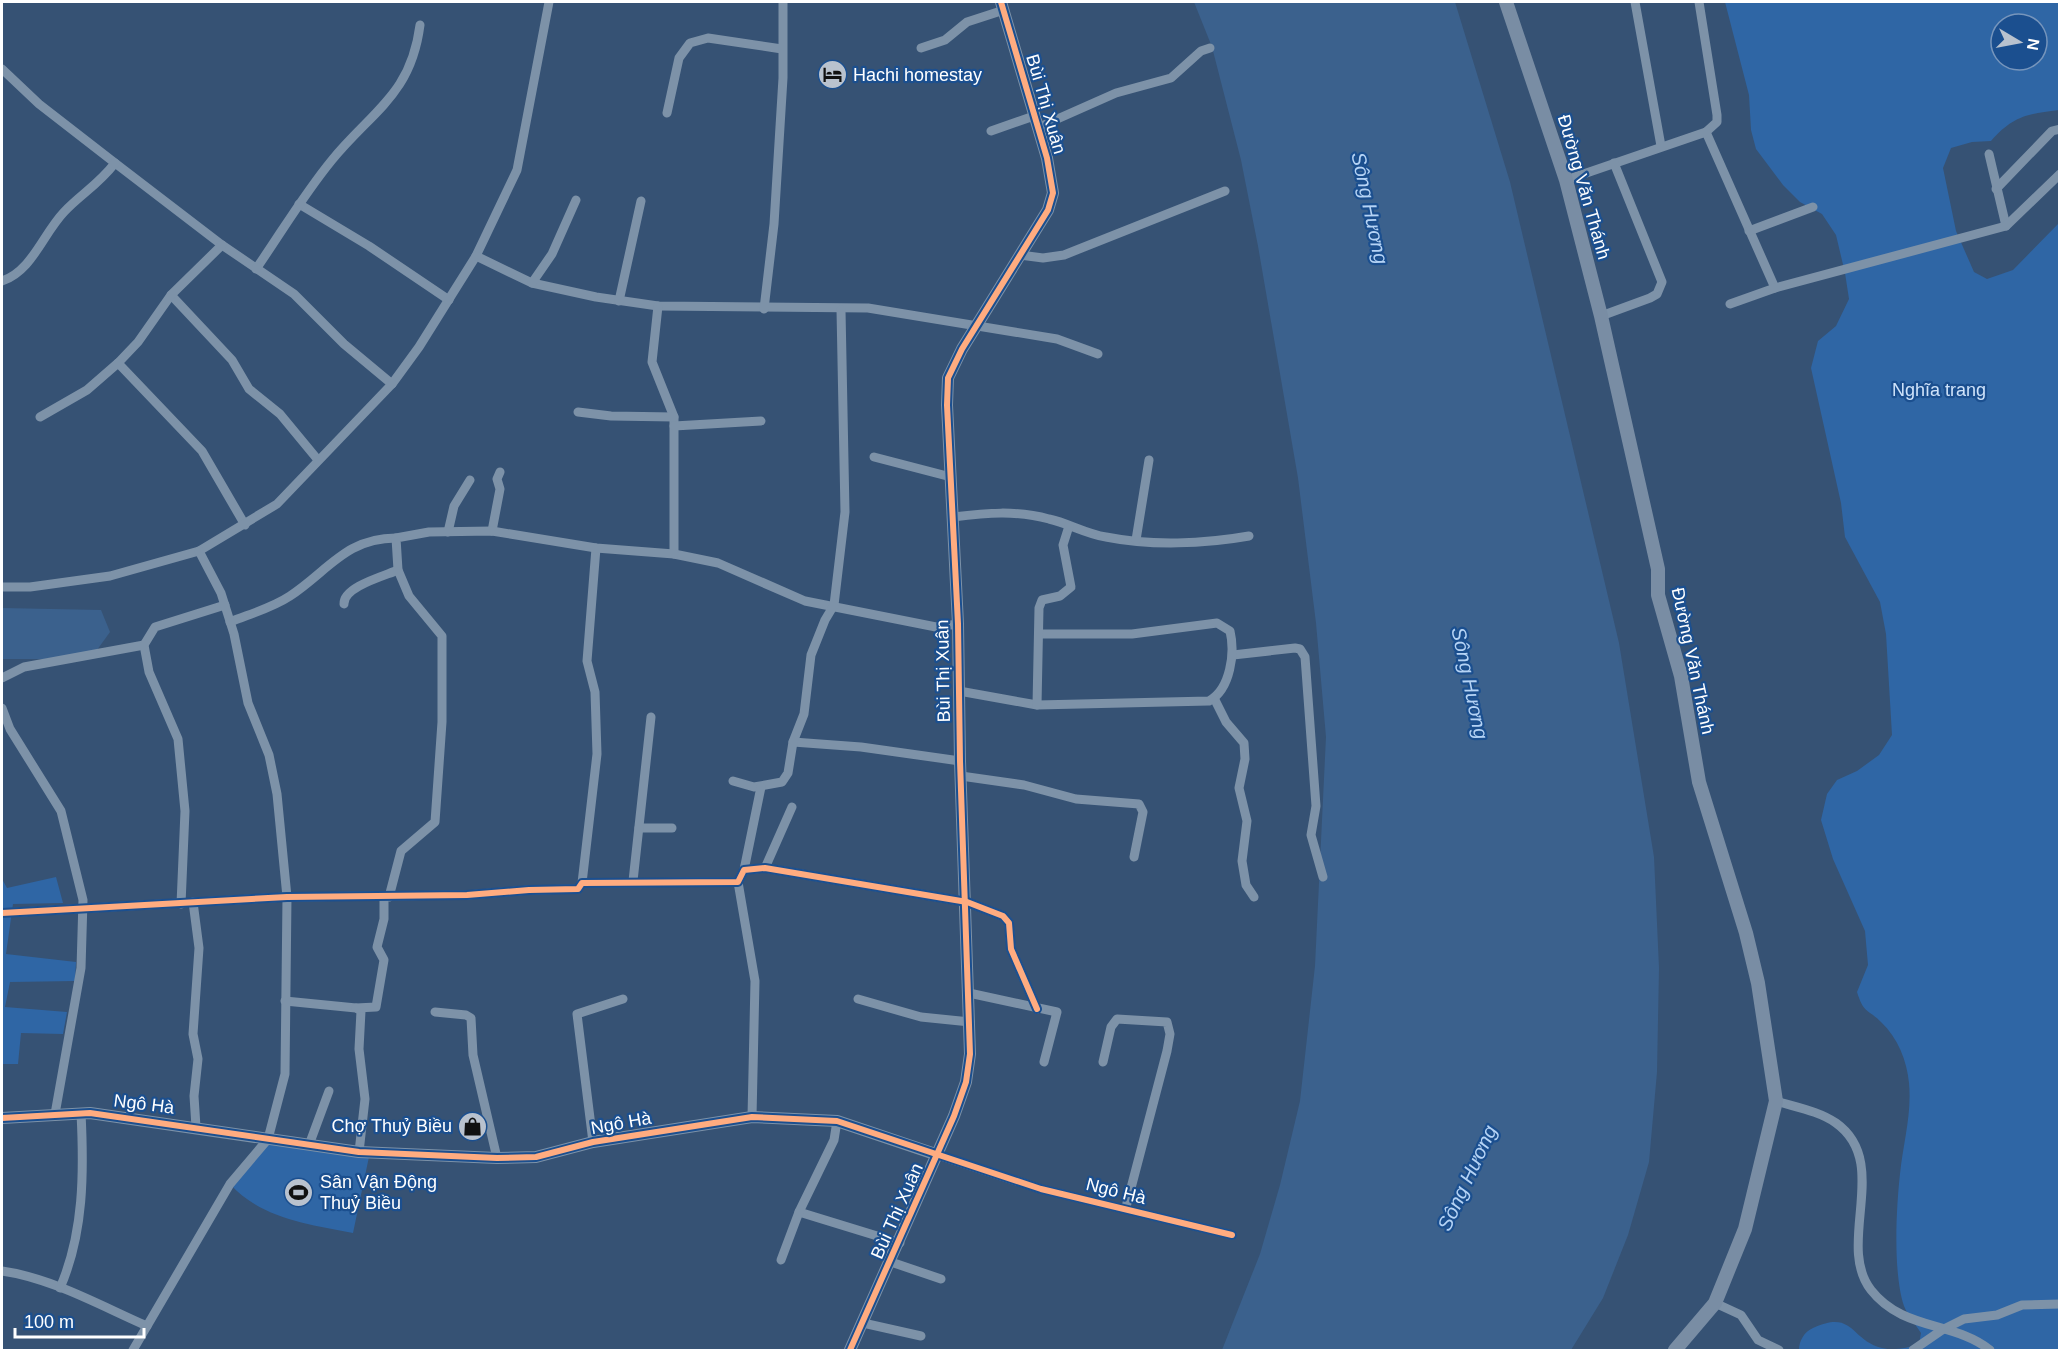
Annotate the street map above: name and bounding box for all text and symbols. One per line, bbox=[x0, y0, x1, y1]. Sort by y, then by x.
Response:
north arrow bbox=[1989, 12, 2049, 72]
text: N bbox=[2024, 37, 2043, 52]
street label: Bùi Thị Xuân bbox=[1022, 52, 1070, 156]
hotel icon: Hachi homestay bbox=[816, 59, 848, 91]
place label: Hachi homestay bbox=[853, 65, 982, 85]
street label: Đường Văn Thánh bbox=[1554, 112, 1614, 262]
water label: Sông Hương bbox=[1347, 150, 1393, 266]
park label: Nghĩa trang bbox=[1892, 380, 1986, 400]
street label: Đường Văn Thánh bbox=[1668, 586, 1718, 736]
street label: Bùi Thị Xuân bbox=[932, 619, 954, 723]
water label: Sông Hương bbox=[1447, 625, 1493, 741]
street label: Ngô Hà bbox=[112, 1090, 176, 1118]
street label: Ngô Hà bbox=[589, 1108, 654, 1138]
shop icon: Chợ Thuỷ Biều bbox=[457, 1110, 489, 1142]
place label: Chợ Thuỷ Biều bbox=[331, 1116, 452, 1136]
water label: Sông Hương bbox=[1433, 1122, 1501, 1234]
street label: Bùi Thị Xuân bbox=[867, 1160, 927, 1262]
place label: Sân Vận Động Thuỷ Biều bbox=[320, 1172, 437, 1213]
street label: Ngô Hà bbox=[1084, 1174, 1149, 1208]
sports icon: Sân Vận Động Thuỷ Biều bbox=[283, 1176, 315, 1208]
scale bar bbox=[15, 1301, 144, 1339]
text: 100 m bbox=[24, 1312, 74, 1332]

